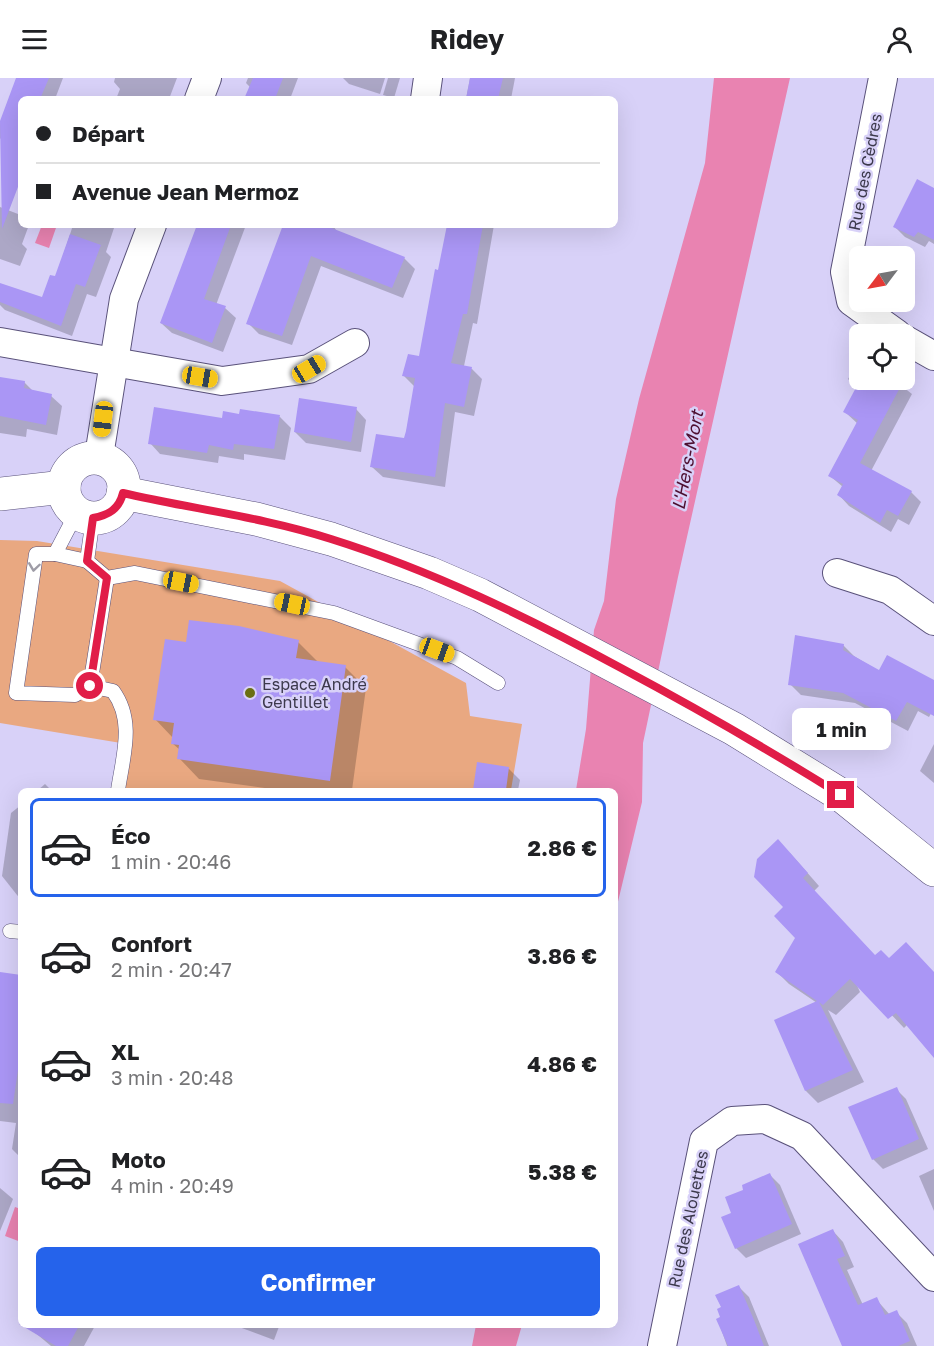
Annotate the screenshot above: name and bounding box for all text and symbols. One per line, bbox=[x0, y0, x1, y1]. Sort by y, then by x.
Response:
icon: menu bbox=[18, 23, 51, 56]
text: Ridey bbox=[430, 23, 504, 55]
icon: person bbox=[883, 23, 916, 56]
street label: Rue des Cèdres bbox=[844, 112, 886, 232]
text: Départ bbox=[72, 120, 145, 147]
text: Avenue Jean Mermoz bbox=[72, 178, 299, 205]
north arrow bbox=[849, 246, 915, 312]
map controls bbox=[849, 246, 915, 390]
button: locate bbox=[849, 324, 915, 390]
car bbox=[289, 352, 329, 386]
car bbox=[181, 365, 219, 389]
car bbox=[92, 400, 114, 438]
water label: L'Hers-Mort bbox=[667, 407, 708, 512]
one-way arrow bbox=[29, 562, 41, 571]
car bbox=[162, 570, 200, 594]
car bbox=[273, 591, 311, 617]
car bbox=[417, 635, 457, 665]
route start bbox=[76, 672, 103, 699]
place label: Espace André Gentillet bbox=[262, 674, 367, 712]
marker: Espace André Gentillet bbox=[243, 686, 257, 700]
callout: 1 min bbox=[792, 708, 890, 750]
text: 1 min bbox=[816, 717, 867, 741]
route end bbox=[827, 781, 854, 808]
icon: car bbox=[39, 821, 93, 875]
text: Éco bbox=[111, 822, 150, 849]
text: 2.86 € bbox=[527, 834, 597, 861]
text: 1 min · 20:46 bbox=[111, 849, 231, 873]
icon: car bbox=[39, 929, 93, 983]
text: Confort bbox=[111, 930, 192, 957]
text: 3.86 € bbox=[527, 942, 597, 969]
text: 2 min · 20:47 bbox=[111, 957, 232, 981]
icon: car bbox=[39, 1037, 93, 1091]
text: XL bbox=[111, 1038, 139, 1065]
text: 4.86 € bbox=[527, 1050, 597, 1077]
text: 3 min · 20:48 bbox=[111, 1065, 233, 1089]
icon: car bbox=[39, 1145, 93, 1199]
text: Moto bbox=[111, 1146, 166, 1173]
street label: Rue des Alouettes bbox=[664, 1149, 712, 1289]
text: 5.38 € bbox=[528, 1158, 597, 1185]
text: 4 min · 20:49 bbox=[111, 1173, 234, 1197]
button: Confirmer bbox=[36, 1247, 600, 1316]

